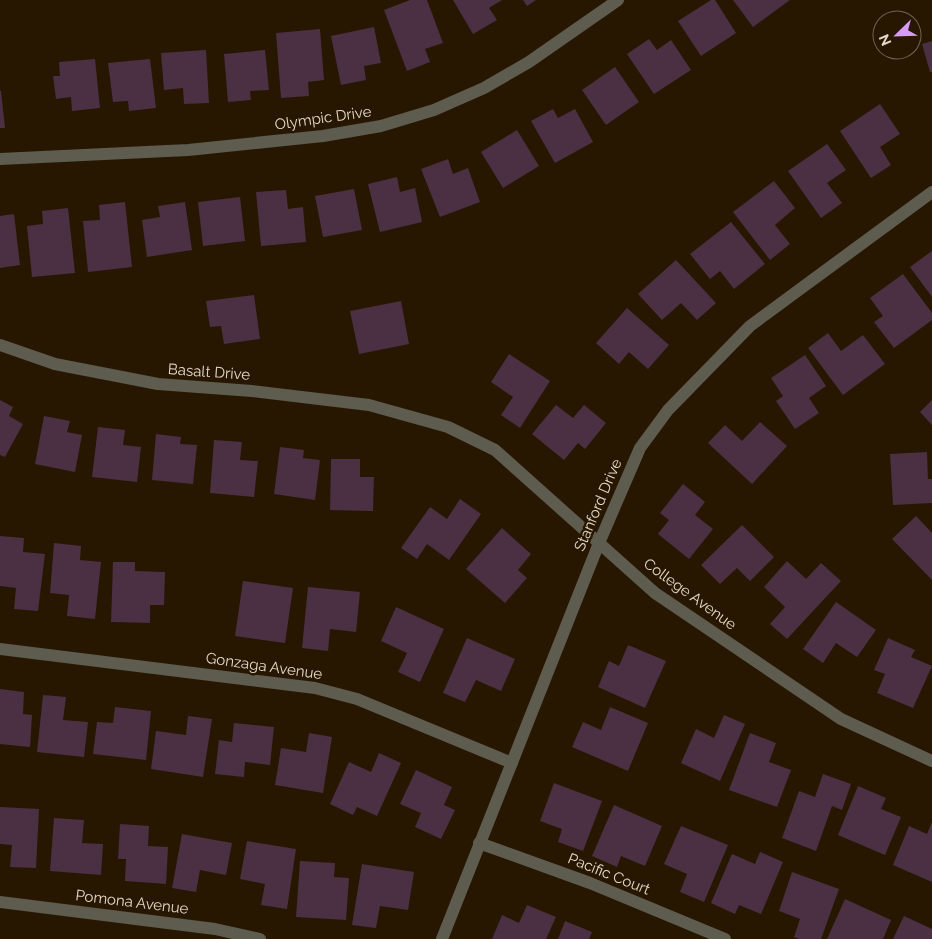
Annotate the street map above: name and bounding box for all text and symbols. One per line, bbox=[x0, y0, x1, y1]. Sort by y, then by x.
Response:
north arrow bbox=[872, 10, 922, 60]
text: N bbox=[876, 32, 894, 48]
street label: Olympic Drive bbox=[274, 102, 373, 134]
street label: Basalt Drive bbox=[167, 360, 251, 384]
street label: Stanford Drive bbox=[570, 456, 626, 554]
street label: College Avenue bbox=[640, 554, 740, 634]
street label: Gonzaga Avenue bbox=[205, 649, 324, 683]
street label: Pacific Court bbox=[565, 849, 653, 899]
street label: Pomona Avenue bbox=[74, 886, 190, 918]

